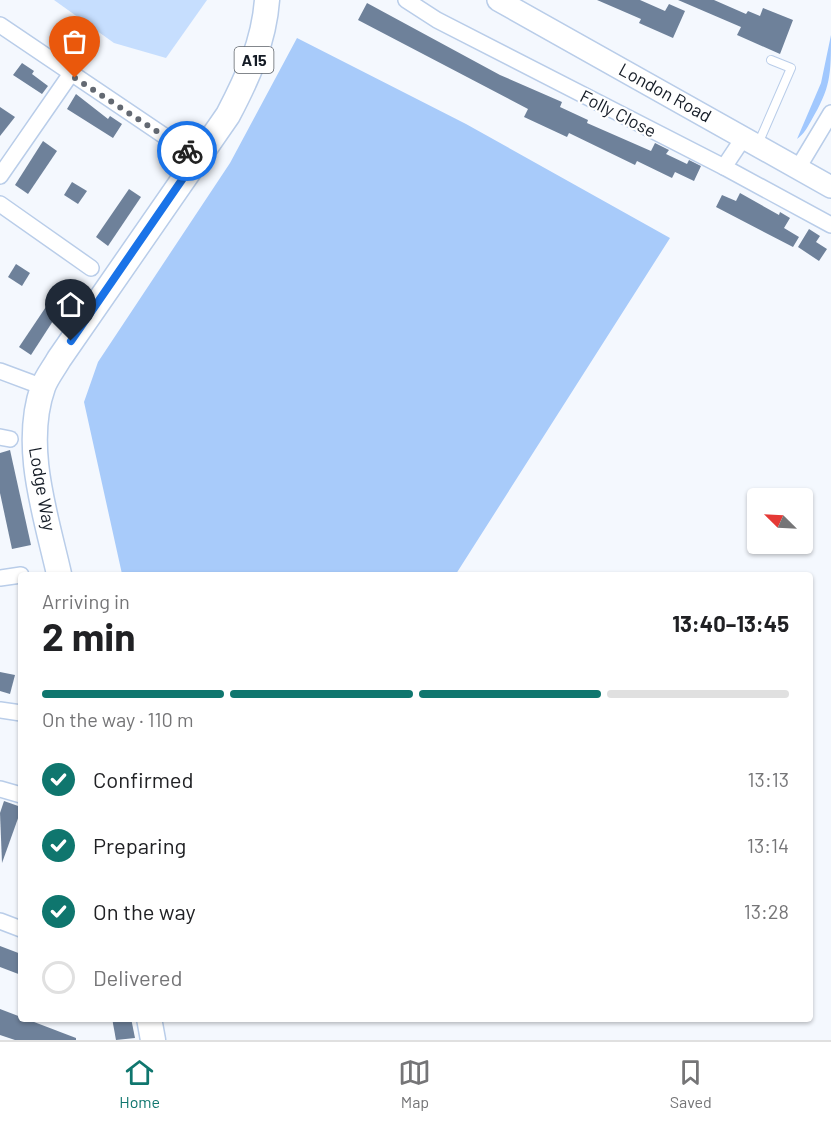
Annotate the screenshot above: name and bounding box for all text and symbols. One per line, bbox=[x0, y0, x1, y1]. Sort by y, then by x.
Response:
pin bbox=[49, 16, 100, 78]
icon: bag bbox=[58, 25, 91, 58]
road number: A15 bbox=[234, 47, 274, 73]
street label: London Road bbox=[615, 58, 716, 127]
street label: Folly Close bbox=[577, 85, 660, 142]
courier bbox=[157, 121, 217, 181]
icon: bike bbox=[171, 135, 204, 168]
pin bbox=[45, 279, 96, 341]
icon: home bbox=[54, 288, 87, 321]
street label: Lodge Way bbox=[25, 445, 61, 533]
north arrow bbox=[747, 488, 813, 554]
map controls bbox=[747, 488, 813, 554]
text: Arriving in bbox=[42, 589, 130, 613]
text: 13:40–13:45 bbox=[672, 610, 789, 636]
text: 2 min bbox=[42, 612, 135, 659]
text: On the way · 110 m bbox=[42, 707, 193, 731]
icon: check bbox=[42, 763, 75, 796]
text: Confirmed bbox=[93, 766, 193, 792]
text: 13:13 bbox=[748, 767, 789, 791]
icon: check bbox=[42, 829, 75, 862]
text: Preparing bbox=[93, 832, 186, 858]
text: 13:14 bbox=[747, 833, 789, 857]
icon: check bbox=[42, 895, 75, 928]
text: On the way bbox=[93, 898, 196, 924]
text: 13:28 bbox=[744, 899, 789, 923]
text: Delivered bbox=[93, 964, 182, 990]
tab: Home bbox=[119, 1056, 160, 1111]
tab: Map bbox=[398, 1056, 431, 1111]
tab: Saved bbox=[670, 1056, 712, 1111]

